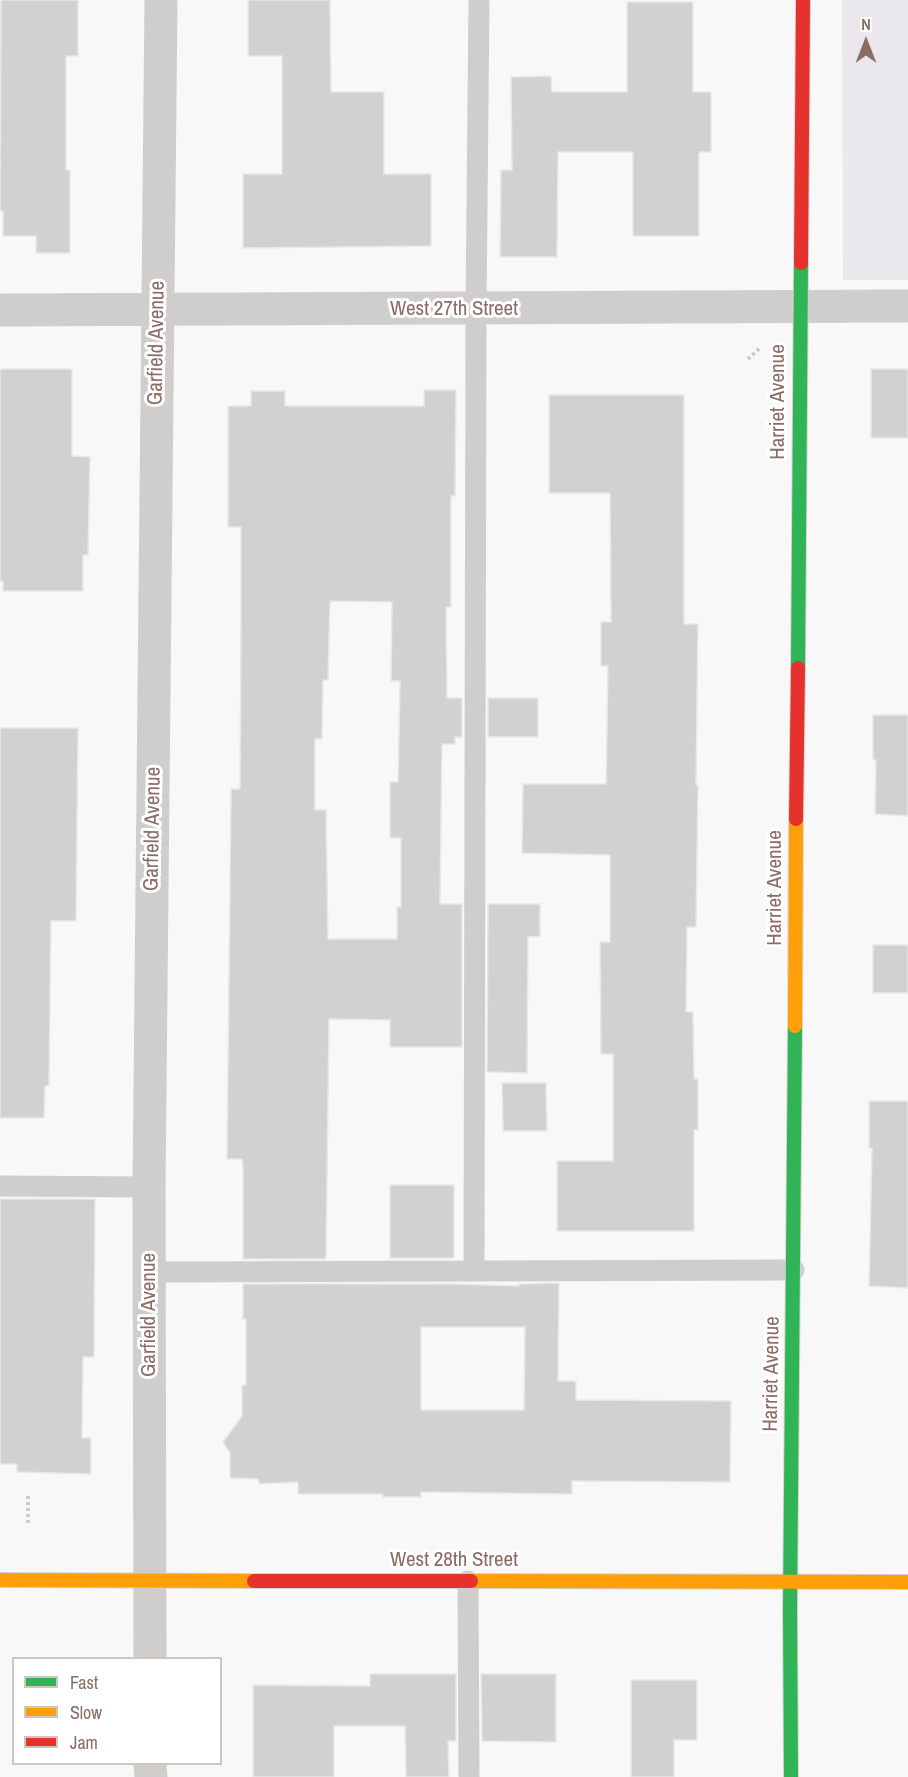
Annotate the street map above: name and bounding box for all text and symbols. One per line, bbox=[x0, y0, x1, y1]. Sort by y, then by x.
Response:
north arrow bbox=[836, 12, 896, 72]
text: N bbox=[861, 13, 871, 35]
street label: Garfield Avenue bbox=[143, 281, 171, 405]
street label: West 27th Street bbox=[390, 296, 518, 322]
street label: Harriet Avenue bbox=[765, 344, 791, 460]
street label: Garfield Avenue bbox=[139, 767, 167, 891]
street label: Harriet Avenue bbox=[762, 830, 788, 946]
street label: Garfield Avenue bbox=[136, 1253, 162, 1377]
street label: Harriet Avenue bbox=[758, 1316, 786, 1432]
street label: West 28th Street bbox=[390, 1547, 518, 1573]
legend bbox=[12, 1657, 222, 1765]
text: Fast bbox=[70, 1670, 98, 1695]
text: Slow bbox=[70, 1700, 102, 1725]
text: Jam bbox=[70, 1730, 98, 1755]

